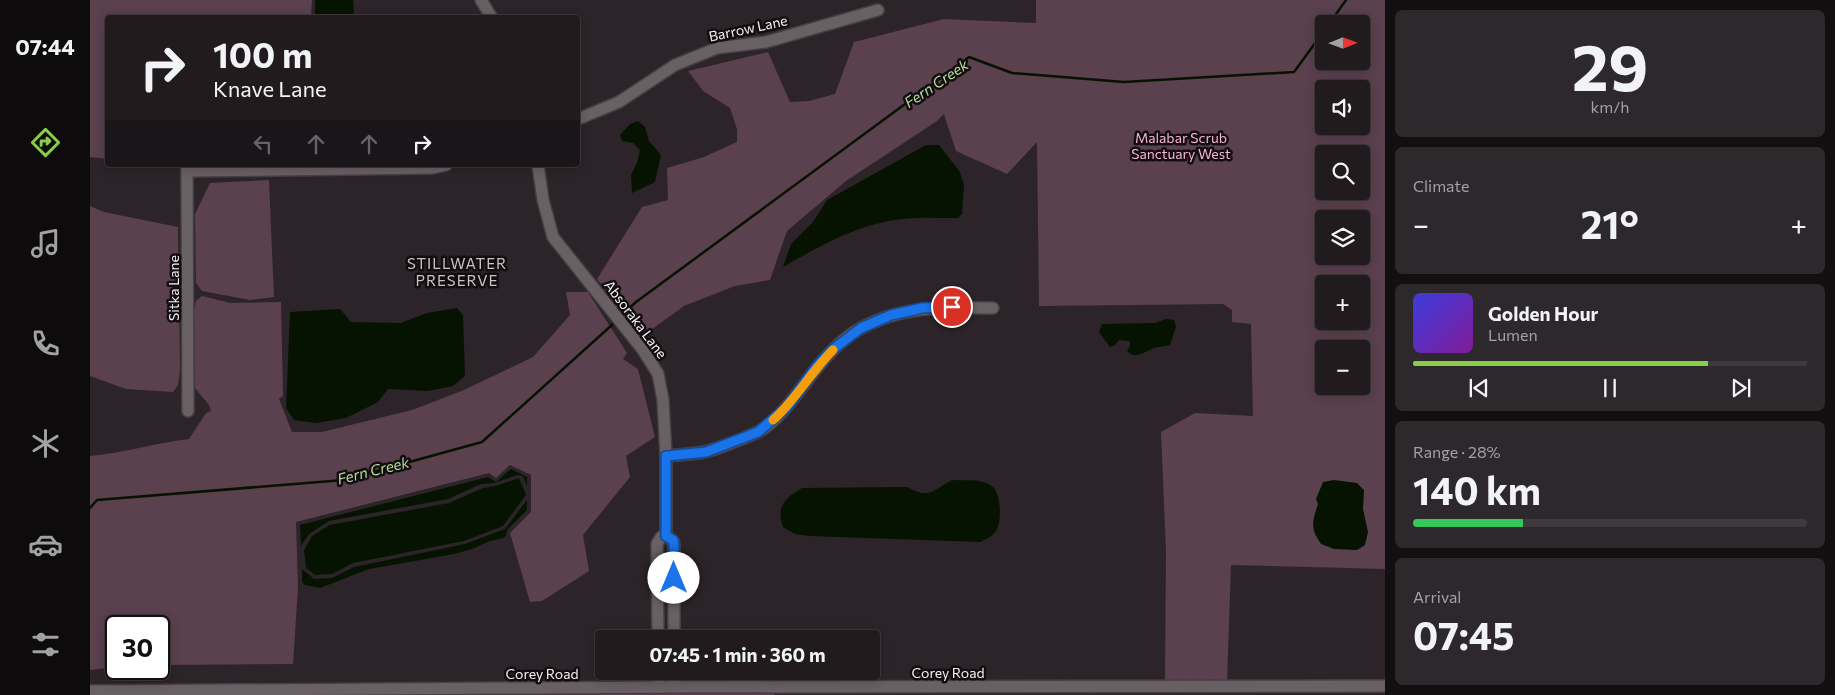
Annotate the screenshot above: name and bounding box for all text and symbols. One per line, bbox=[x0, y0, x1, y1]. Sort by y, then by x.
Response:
street label: Barrow Lane bbox=[707, 11, 789, 45]
north arrow bbox=[1315, 15, 1370, 70]
map controls bbox=[1315, 15, 1370, 395]
text: 29 bbox=[1572, 25, 1648, 104]
text: 100 m bbox=[213, 32, 313, 75]
text: 07:44 bbox=[15, 33, 75, 60]
icon: right bbox=[130, 35, 195, 100]
water label: Fern Creek bbox=[900, 54, 972, 111]
text: Knave Lane bbox=[213, 75, 327, 102]
button: sound bbox=[1315, 80, 1370, 135]
text: km/h bbox=[1591, 97, 1629, 116]
icon: directions bbox=[28, 125, 63, 160]
park label: Malabar Scrub Sanctuary West bbox=[1131, 129, 1231, 162]
icon: left bbox=[249, 130, 277, 158]
icon: ahead bbox=[302, 130, 330, 158]
icon: ahead bbox=[355, 130, 383, 158]
icon: right bbox=[408, 130, 436, 158]
button: search bbox=[1315, 145, 1370, 200]
text: Climate bbox=[1413, 176, 1469, 195]
text: 21° bbox=[1581, 200, 1639, 247]
text: − bbox=[1413, 207, 1429, 241]
text: + bbox=[1791, 207, 1807, 241]
button: layers bbox=[1315, 210, 1370, 265]
icon: music bbox=[28, 226, 63, 261]
district label: STILLWATER PRESERVE bbox=[407, 254, 507, 289]
street label: Sitka Lane bbox=[165, 255, 182, 321]
button: + bbox=[1315, 275, 1370, 330]
street label: Absoraka Lane bbox=[601, 276, 671, 362]
pin bbox=[931, 286, 973, 328]
icon: arrive bbox=[938, 293, 966, 321]
text: Golden Hour bbox=[1488, 302, 1598, 325]
text: Lumen bbox=[1488, 325, 1538, 344]
icon: phone bbox=[28, 326, 63, 361]
button: − bbox=[1315, 340, 1370, 395]
icon: previous bbox=[1465, 374, 1493, 402]
icon: pause bbox=[1596, 374, 1624, 402]
icon: next bbox=[1727, 374, 1755, 402]
icon: climate bbox=[28, 426, 63, 461]
text: Range · 28% bbox=[1413, 442, 1501, 461]
water label: Fern Creek bbox=[335, 452, 412, 488]
text: 140 km bbox=[1413, 466, 1541, 513]
icon: car bbox=[28, 527, 63, 562]
position arrow bbox=[647, 551, 699, 603]
text: Arrival bbox=[1413, 587, 1461, 606]
text: 07:45 bbox=[1413, 611, 1514, 658]
speed limit sign: 30 bbox=[105, 615, 170, 680]
icon: filters bbox=[28, 627, 63, 662]
text: 07:45 · 1 min · 360 m bbox=[650, 643, 825, 666]
street label: Corey Road bbox=[911, 664, 985, 681]
street label: Corey Road bbox=[505, 665, 579, 682]

